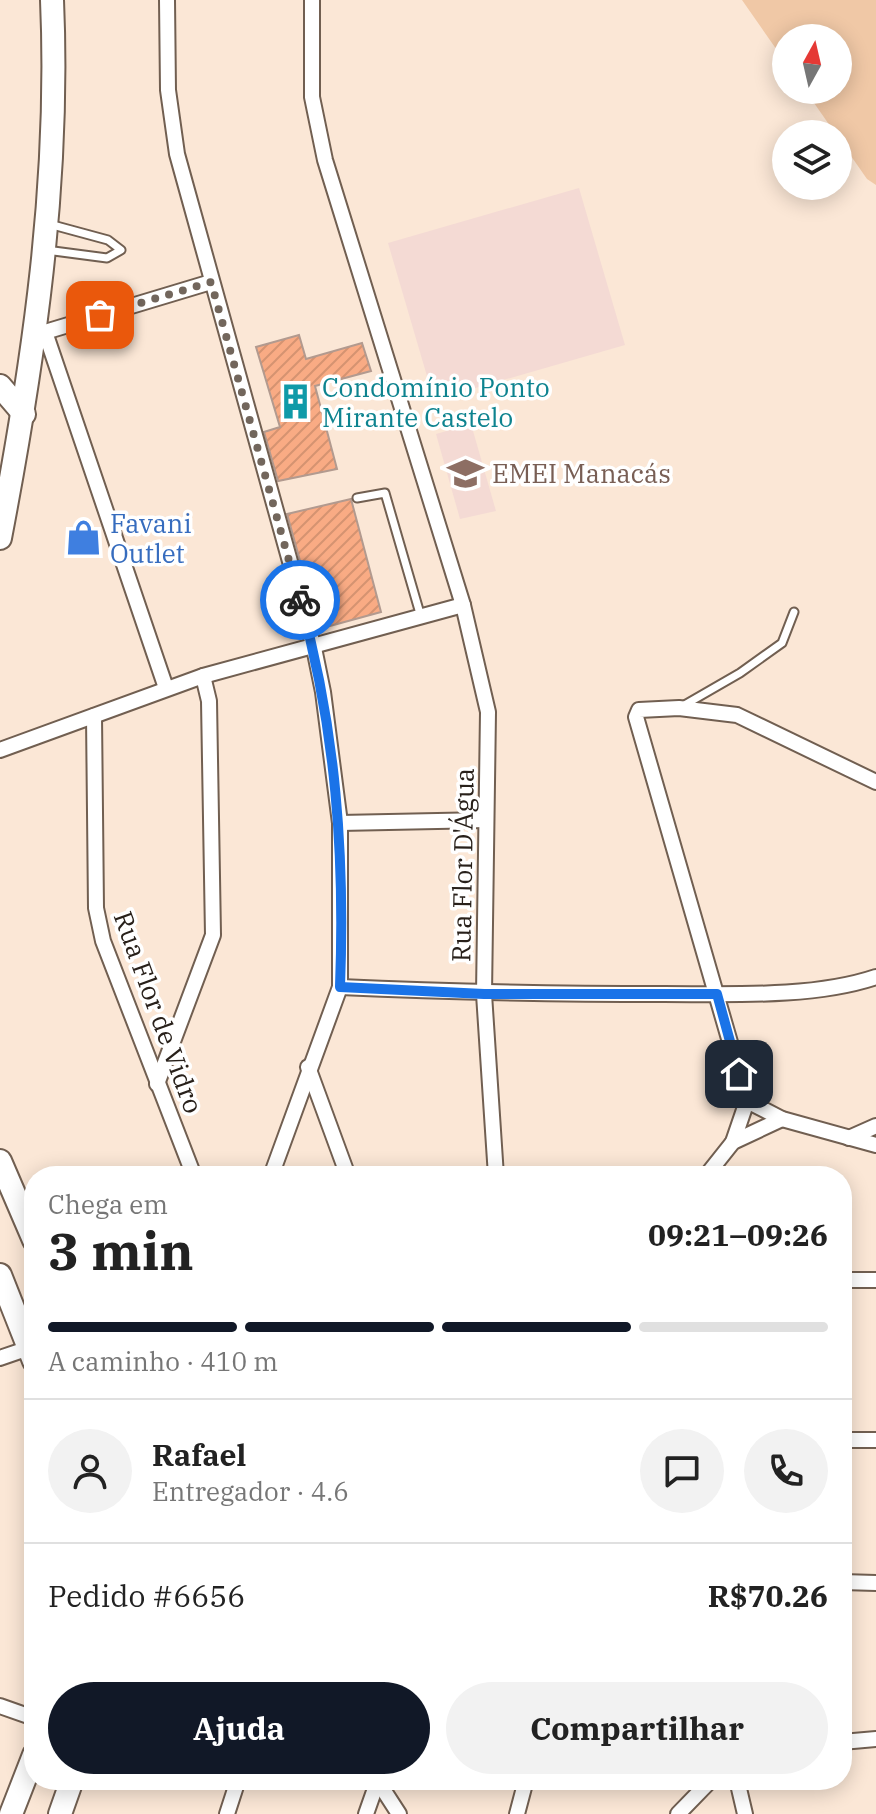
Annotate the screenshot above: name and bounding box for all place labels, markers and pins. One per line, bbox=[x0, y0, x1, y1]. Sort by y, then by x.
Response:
pin bbox=[66, 281, 134, 349]
place label: Condomínio Ponto Mirante Castelo bbox=[322, 370, 550, 434]
building icon: Condomínio Ponto Mirante Castelo bbox=[277, 383, 315, 421]
school or university icon: EMEI Manacás bbox=[447, 454, 485, 492]
place label: EMEI Manacás bbox=[492, 456, 671, 490]
place label: Favani Outlet bbox=[110, 506, 192, 570]
shop icon: Favani Outlet bbox=[65, 519, 103, 557]
pin bbox=[705, 1040, 773, 1108]

